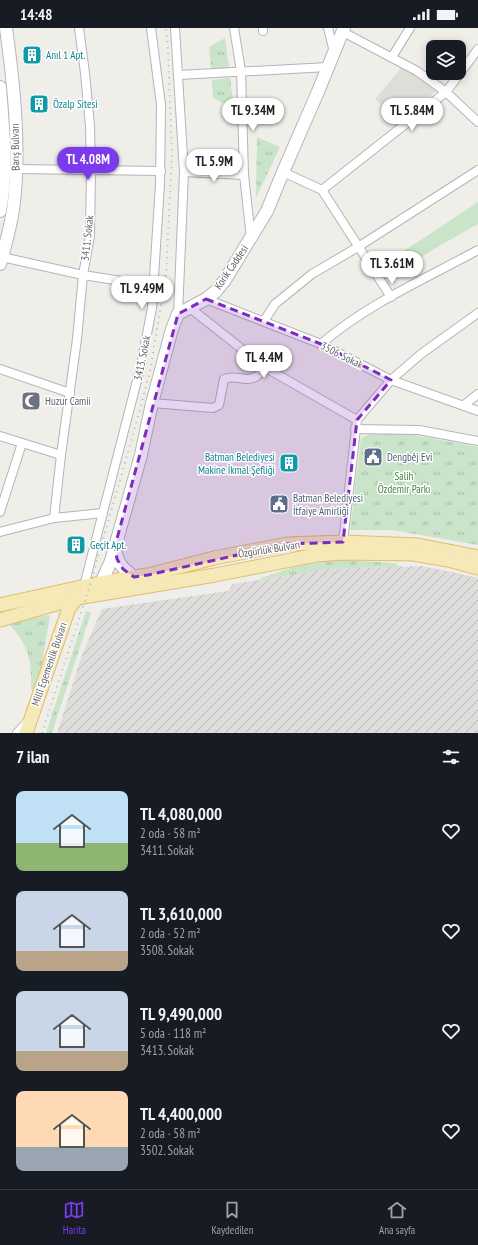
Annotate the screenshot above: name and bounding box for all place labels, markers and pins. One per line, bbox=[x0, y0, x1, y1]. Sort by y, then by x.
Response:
building icon: Anıl 1 Apt. bbox=[21, 44, 43, 66]
place label: Anıl 1 Apt. bbox=[46, 48, 85, 62]
building icon: Özalp Sitesi bbox=[28, 93, 50, 115]
place label: Özalp Sitesi bbox=[53, 97, 98, 111]
pin: TL 9.34M bbox=[212, 98, 294, 132]
pin: TL 5.84M bbox=[371, 98, 453, 132]
pin: TL 4.08M bbox=[47, 147, 129, 181]
pin: TL 5.9M bbox=[177, 149, 251, 183]
pin: TL 3.61M bbox=[351, 251, 433, 285]
pin: TL 9.49M bbox=[101, 276, 183, 310]
pin: TL 4.4M bbox=[227, 345, 301, 379]
mosque icon: Huzur Camii bbox=[20, 390, 42, 412]
place label: Huzur Camii bbox=[45, 394, 91, 408]
public building icon: Dengbêj Evi bbox=[362, 446, 384, 468]
place label: Batman Belediyesi Makine İkmal Şefliği bbox=[198, 450, 275, 477]
place label: Dengbêj Evi bbox=[387, 450, 432, 464]
building icon: Batman Belediyesi Makine İkmal Şefliği bbox=[278, 452, 300, 474]
place label: Batman Belediyesi İtfaiye Amirliği bbox=[293, 491, 363, 518]
public building icon: Batman Belediyesi İtfaiye Amirliği bbox=[268, 493, 290, 515]
building icon: Geçit Apt. bbox=[65, 534, 87, 556]
place label: Geçit Apt. bbox=[90, 538, 126, 552]

